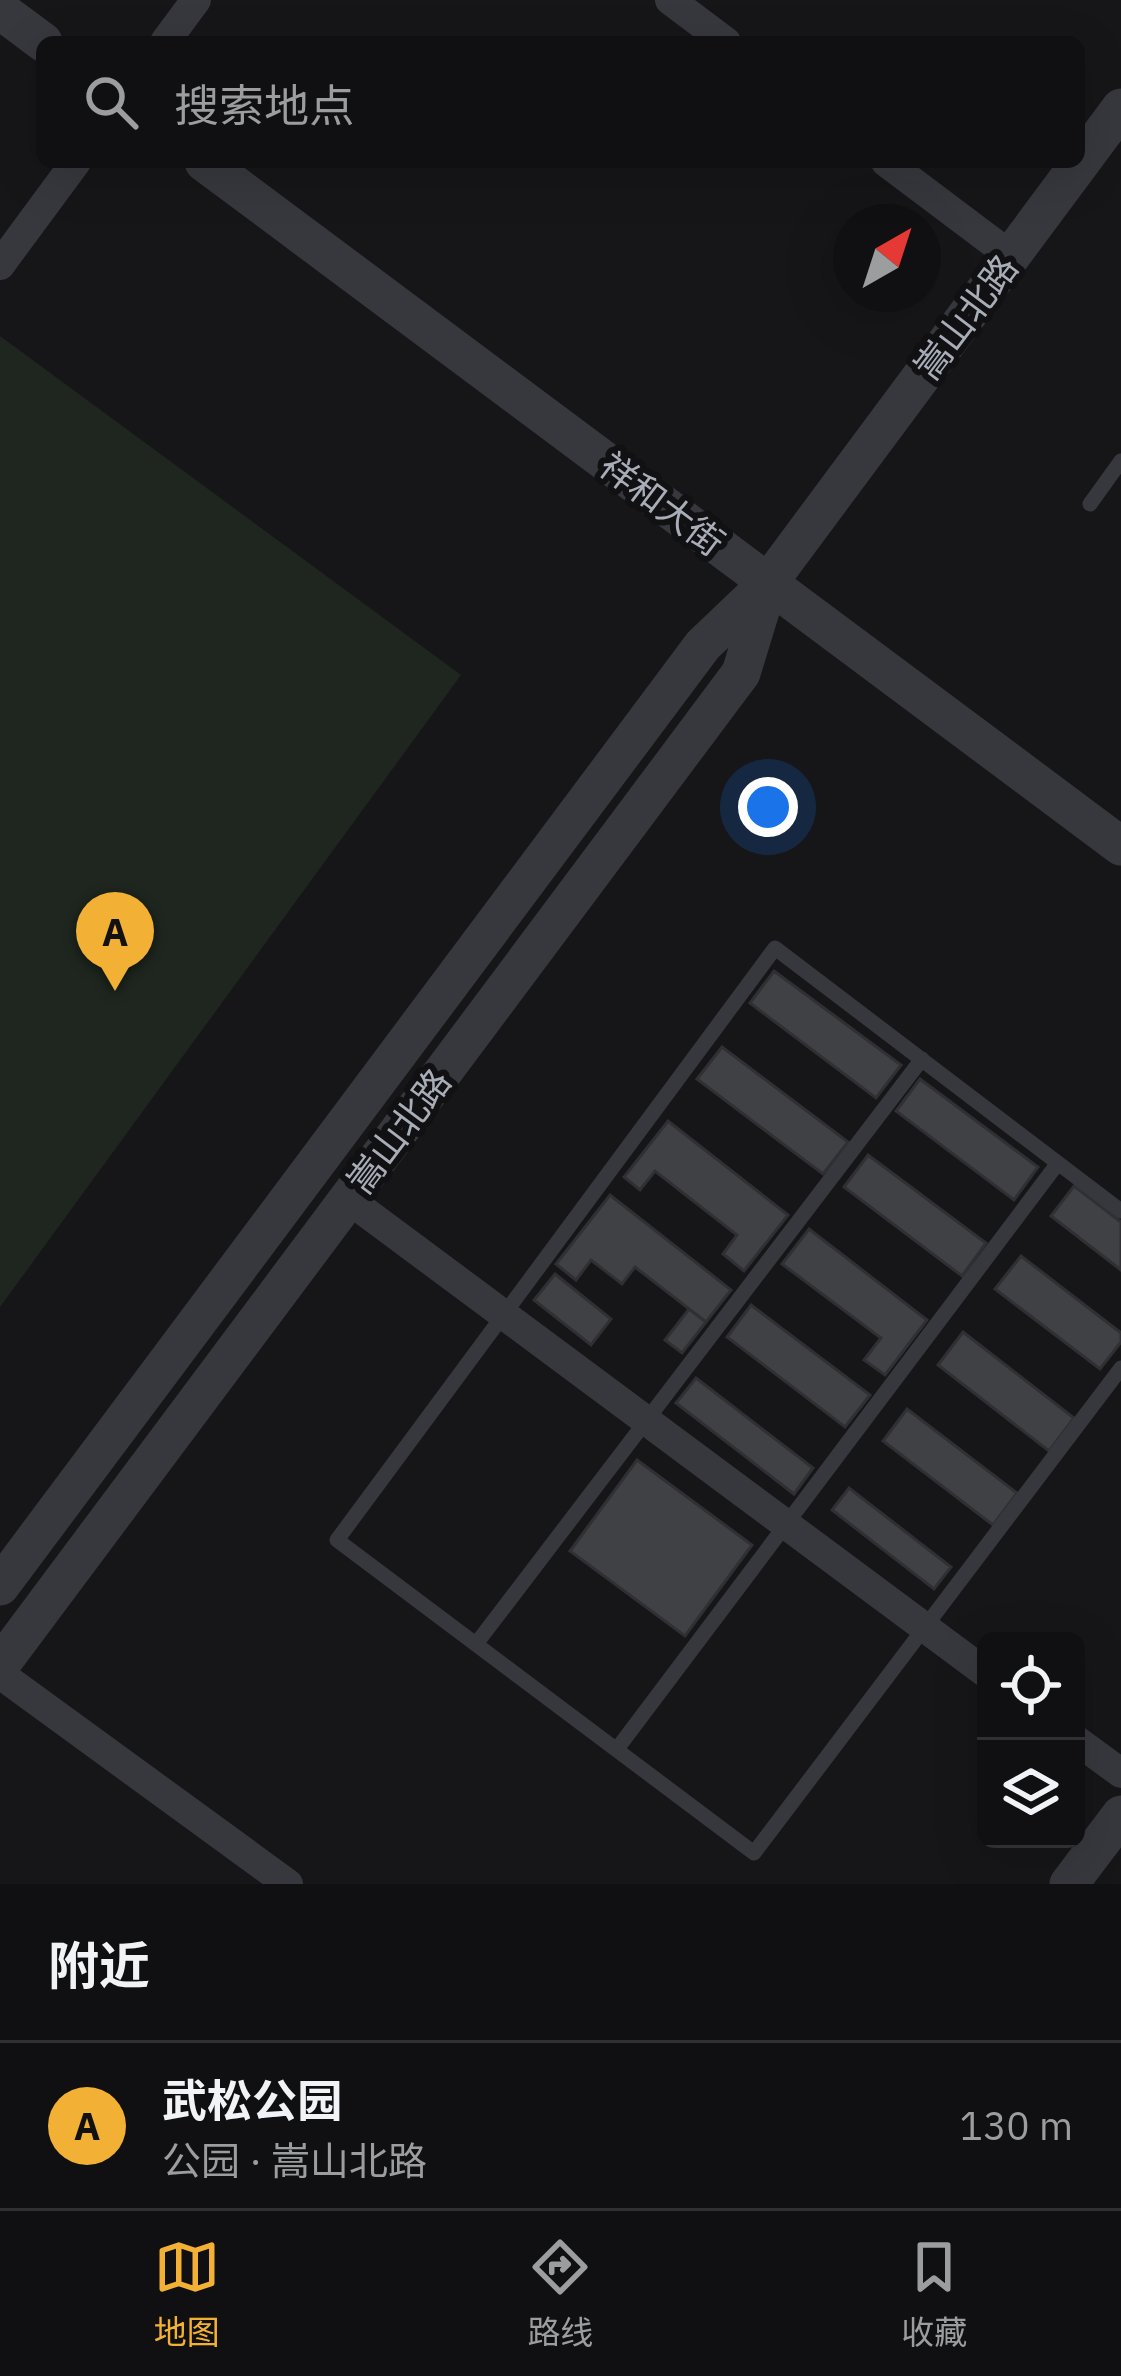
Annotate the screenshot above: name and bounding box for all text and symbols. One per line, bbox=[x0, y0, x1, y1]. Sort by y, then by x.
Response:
search box bbox=[36, 36, 1085, 168]
icon: search bbox=[78, 69, 144, 135]
text: 搜索地点 bbox=[174, 76, 354, 134]
north arrow bbox=[833, 204, 941, 312]
street label: 嵩山北路 bbox=[903, 245, 1028, 388]
street label: 祥和大街 bbox=[591, 441, 734, 566]
your location bbox=[738, 777, 798, 837]
pin: A bbox=[76, 892, 154, 991]
street label: 嵩山北路 bbox=[336, 1059, 461, 1202]
map controls bbox=[977, 1632, 1085, 1848]
button: locate bbox=[977, 1632, 1085, 1740]
button: layers bbox=[977, 1740, 1085, 1848]
text: 附近 bbox=[48, 1932, 150, 1998]
text: 武松公园 bbox=[162, 2071, 342, 2129]
text: A bbox=[74, 2100, 100, 2151]
text: 130 m bbox=[960, 2100, 1073, 2151]
text: 公园 · 嵩山北路 bbox=[162, 2135, 427, 2186]
tab: 地图 bbox=[154, 2234, 220, 2354]
tab: 路线 bbox=[527, 2234, 593, 2354]
tab: 收藏 bbox=[901, 2234, 967, 2354]

